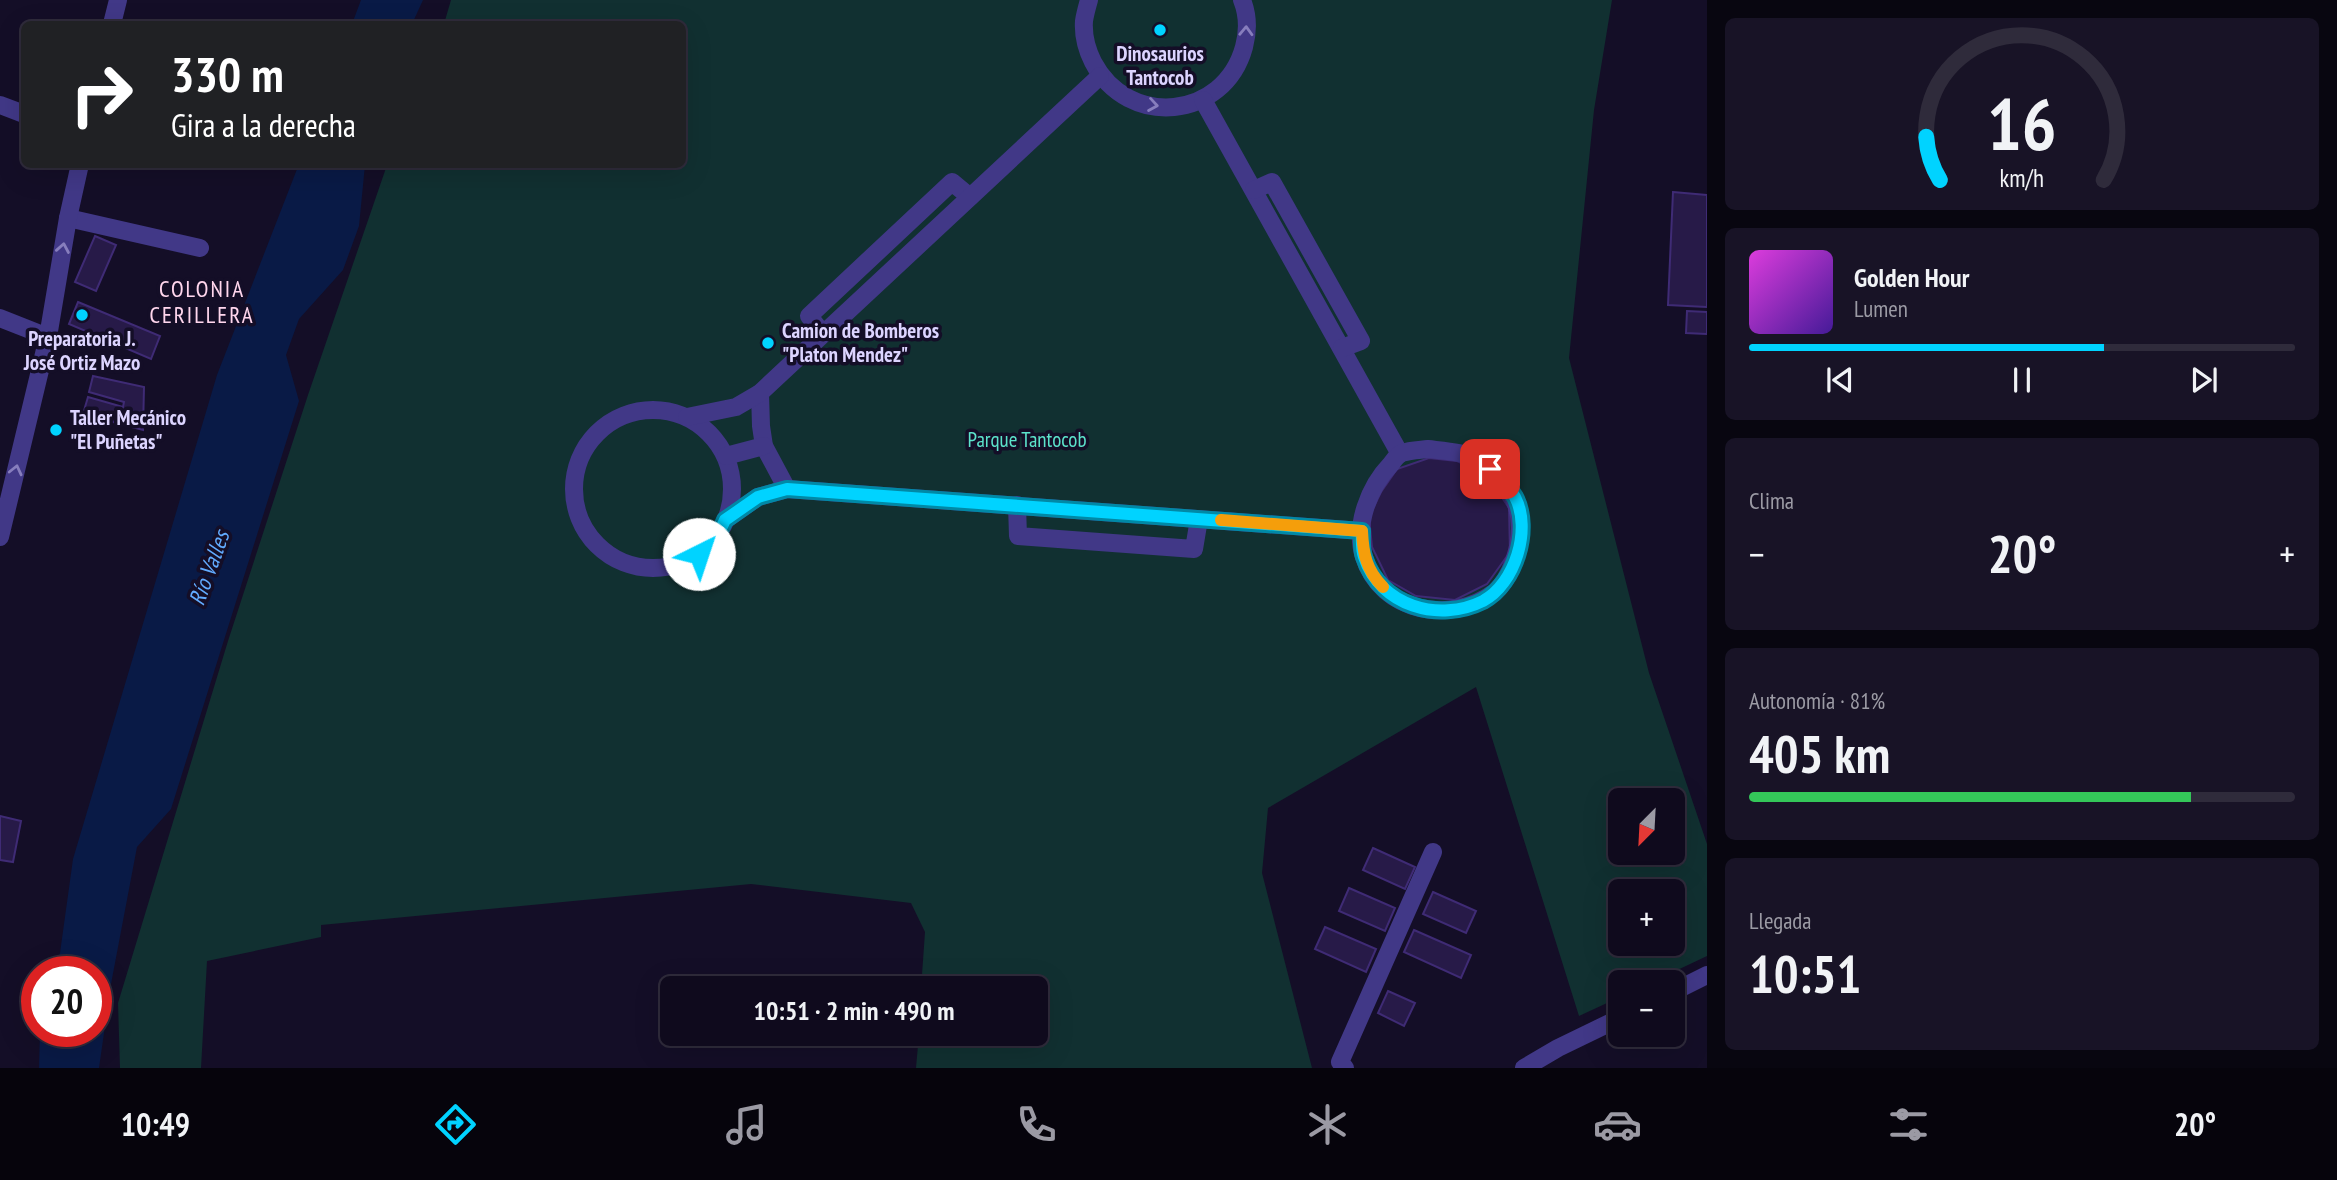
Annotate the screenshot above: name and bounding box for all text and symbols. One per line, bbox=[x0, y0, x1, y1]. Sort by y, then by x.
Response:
marker: Dinosaurios Tantocob bbox=[1152, 22, 1168, 38]
one-way arrow bbox=[1238, 25, 1253, 36]
place label: Dinosaurios Tantocob bbox=[1116, 40, 1204, 91]
text: 330 m bbox=[171, 42, 284, 106]
icon: right bbox=[56, 49, 147, 140]
text: 16 bbox=[1987, 76, 2057, 170]
one-way arrow bbox=[1147, 98, 1159, 113]
text: Gira a la derecha bbox=[171, 104, 356, 146]
text: km/h bbox=[2000, 162, 2044, 194]
one-way arrow bbox=[55, 242, 70, 254]
text: Golden Hour bbox=[1854, 261, 1969, 294]
district label: COLONIA CERILLERA bbox=[149, 274, 255, 329]
text: Lumen bbox=[1854, 294, 1908, 323]
marker: Preparatoria J. José Ortiz Mazo bbox=[74, 307, 90, 323]
place label: Camion de Bomberos "Platon Mendez" bbox=[782, 317, 939, 368]
place label: Preparatoria J. José Ortiz Mazo bbox=[23, 325, 140, 376]
marker: Camion de Bomberos "Platon Mendez" bbox=[760, 335, 776, 351]
icon: previous bbox=[1821, 361, 1859, 399]
icon: pause bbox=[2003, 361, 2041, 399]
icon: next bbox=[2185, 361, 2223, 399]
place label: Taller Mecánico "El Puñetas" bbox=[70, 404, 186, 455]
marker: Taller Mecánico "El Puñetas" bbox=[48, 422, 64, 438]
park label: Parque Tantocob bbox=[967, 426, 1087, 453]
pin bbox=[1460, 439, 1520, 499]
icon: arrive bbox=[1471, 450, 1509, 488]
one-way arrow bbox=[8, 464, 22, 476]
text: Clima bbox=[1749, 486, 1794, 515]
position arrow bbox=[662, 517, 736, 591]
text: 20° bbox=[1988, 520, 2056, 587]
water label: Río Valles bbox=[182, 525, 236, 609]
text: − bbox=[1749, 529, 1765, 578]
text: + bbox=[2279, 529, 2295, 578]
text: Autonomía · 81% bbox=[1749, 686, 1885, 715]
text: 405 km bbox=[1749, 720, 1890, 787]
north arrow bbox=[1608, 788, 1685, 864]
map controls bbox=[1608, 788, 1685, 1047]
button: + bbox=[1608, 879, 1685, 956]
text: Llegada bbox=[1749, 906, 1812, 935]
text: 10:51 bbox=[1749, 940, 1861, 1007]
speed limit sign: 20 bbox=[21, 956, 112, 1047]
button: − bbox=[1608, 970, 1685, 1047]
text: 10:51 · 2 min · 490 m bbox=[754, 994, 954, 1027]
icon: directions bbox=[431, 1100, 480, 1149]
icon: music bbox=[722, 1100, 771, 1149]
icon: phone bbox=[1012, 1100, 1061, 1149]
icon: climate bbox=[1303, 1100, 1352, 1149]
icon: car bbox=[1593, 1100, 1642, 1149]
icon: filters bbox=[1884, 1100, 1933, 1149]
text: 10:49 bbox=[121, 1103, 190, 1145]
text: 20° bbox=[2174, 1103, 2216, 1145]

